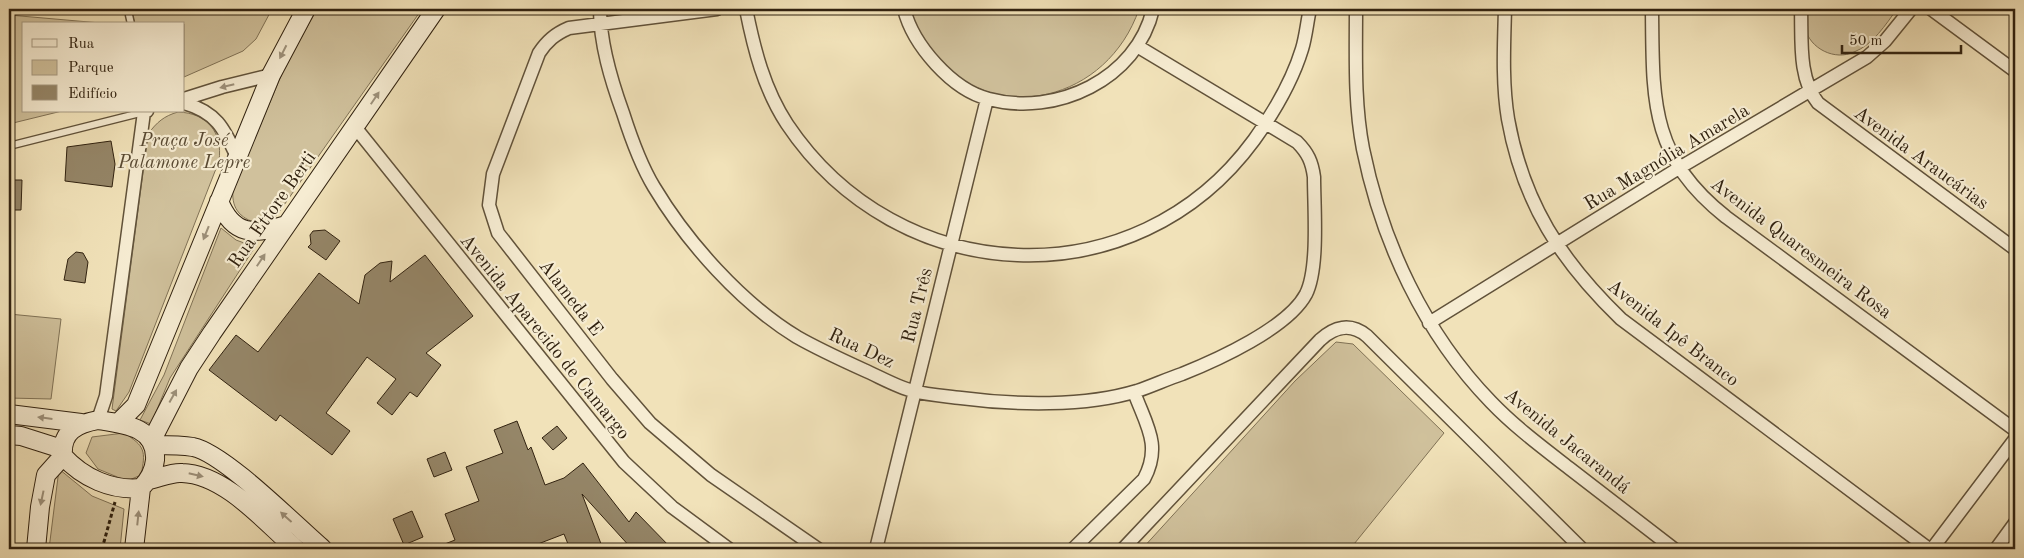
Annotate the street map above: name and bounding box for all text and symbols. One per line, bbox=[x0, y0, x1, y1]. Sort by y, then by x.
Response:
legend bbox=[22, 22, 185, 112]
scale bar bbox=[1842, 22, 1960, 54]
text: 50 m bbox=[1849, 34, 1883, 49]
text: Rua bbox=[68, 37, 95, 52]
one-way arrow bbox=[279, 45, 287, 59]
text: Parque bbox=[68, 61, 114, 76]
one-way arrow bbox=[220, 82, 235, 90]
text: Edifício bbox=[68, 87, 117, 102]
one-way arrow bbox=[370, 92, 380, 105]
street label: Rua Magnólia Amarela bbox=[1582, 101, 1754, 215]
street label: Avenida Araucárias bbox=[1850, 104, 1991, 214]
park label: Praça José Palamone Lepre bbox=[117, 132, 250, 173]
street label: Rua Ettore Berti bbox=[226, 149, 320, 272]
street label: Avenida Quaresmeira Rosa bbox=[1707, 175, 1895, 323]
one-way arrow bbox=[202, 226, 210, 241]
street label: Avenida Aparecido de Camargo bbox=[456, 231, 632, 444]
one-way arrow bbox=[256, 253, 266, 267]
street label: Alameda E bbox=[535, 257, 605, 340]
street label: Rua Três bbox=[900, 266, 937, 345]
street label: Avenida Ipê Branco bbox=[1603, 277, 1742, 391]
street label: Rua Dez bbox=[825, 326, 897, 373]
street label: Avenida Jacarandá bbox=[1500, 386, 1633, 499]
one-way arrow bbox=[169, 389, 177, 404]
one-way arrow bbox=[37, 414, 53, 422]
one-way arrow bbox=[188, 471, 203, 479]
one-way arrow bbox=[37, 490, 45, 506]
one-way arrow bbox=[134, 510, 142, 526]
one-way arrow bbox=[281, 511, 293, 523]

